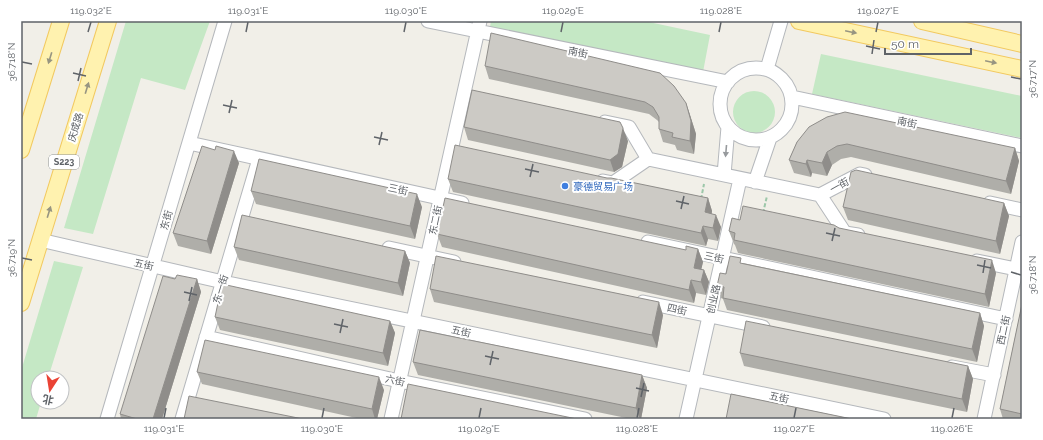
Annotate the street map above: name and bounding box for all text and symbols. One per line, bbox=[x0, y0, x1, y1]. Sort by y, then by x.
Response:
text: 119.032°E bbox=[70, 5, 112, 16]
text: 119.031°E bbox=[228, 5, 268, 16]
text: 119.030°E bbox=[385, 5, 427, 16]
text: 119.029°E bbox=[542, 5, 584, 16]
text: 119.028°E bbox=[700, 5, 742, 16]
text: 119.027°E bbox=[857, 5, 899, 16]
one-way arrow bbox=[844, 30, 857, 36]
scale bar bbox=[885, 30, 971, 56]
text: 50 m bbox=[891, 37, 919, 51]
text: 36.718°N bbox=[6, 43, 17, 81]
street label: 南街 bbox=[567, 45, 589, 60]
one-way arrow bbox=[46, 53, 52, 65]
one-way arrow bbox=[985, 60, 997, 66]
text: 36.717°N bbox=[1027, 60, 1038, 98]
one-way arrow bbox=[84, 81, 90, 93]
street label: 庆成路 bbox=[66, 111, 85, 143]
street label: 南街 bbox=[896, 115, 918, 130]
one-way arrow bbox=[723, 145, 730, 157]
road number: S223 bbox=[49, 155, 79, 169]
street label: 一街 bbox=[828, 176, 851, 195]
marker: 豪德贸易广场 bbox=[560, 181, 570, 191]
place label: 豪德贸易广场 bbox=[573, 181, 633, 192]
street label: 三街 bbox=[387, 182, 409, 197]
street label: 东二街 bbox=[427, 204, 444, 236]
one-way arrow bbox=[46, 205, 52, 217]
street label: 东街 bbox=[158, 209, 175, 231]
text: 36.719°N bbox=[6, 239, 17, 277]
street label: 三街 bbox=[703, 250, 725, 265]
text: 36.718°N bbox=[1027, 256, 1038, 294]
street label: 五街 bbox=[133, 257, 155, 272]
street label: 东一街 bbox=[211, 273, 230, 305]
street label: 创业路 bbox=[705, 283, 722, 315]
street label: 四街 bbox=[666, 302, 688, 317]
street label: 西二街 bbox=[995, 314, 1012, 346]
street label: 五街 bbox=[450, 324, 472, 339]
north arrow bbox=[30, 370, 70, 410]
street label: 六街 bbox=[384, 373, 406, 388]
street label: 五街 bbox=[768, 390, 790, 405]
text: 北 bbox=[41, 392, 55, 407]
text: 119.031°E bbox=[144, 423, 184, 434]
text: 119.030°E bbox=[301, 423, 343, 434]
text: 119.029°E bbox=[458, 423, 500, 434]
text: 119.028°E bbox=[616, 423, 658, 434]
text: 119.027°E bbox=[773, 423, 815, 434]
text: 119.026°E bbox=[931, 423, 973, 434]

